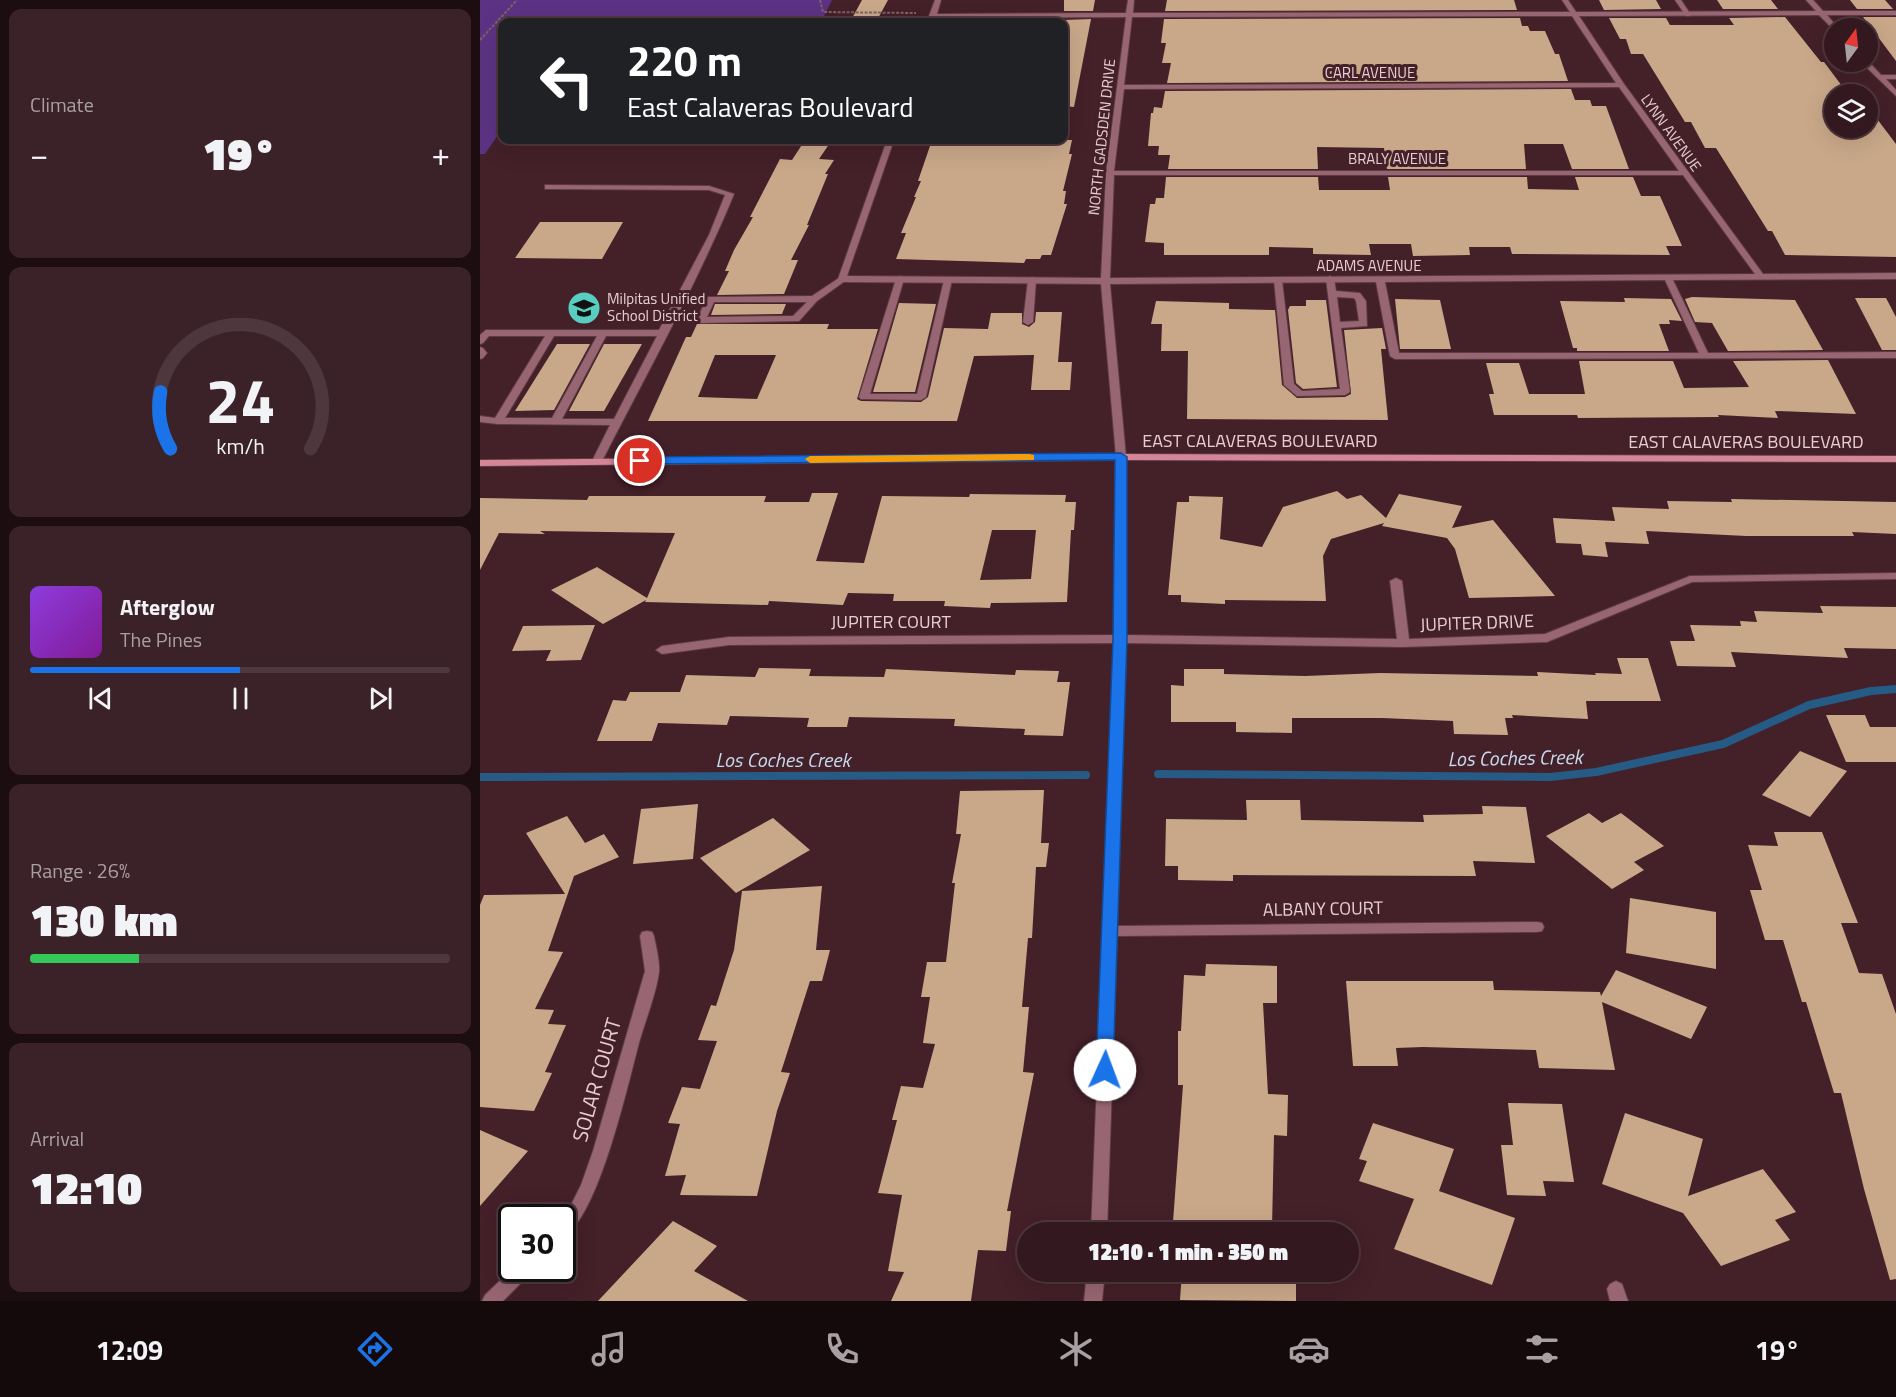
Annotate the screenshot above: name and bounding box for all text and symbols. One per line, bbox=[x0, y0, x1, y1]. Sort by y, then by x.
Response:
north arrow bbox=[1824, 18, 1878, 72]
map controls bbox=[1824, 18, 1878, 138]
text: 220 m bbox=[627, 28, 742, 92]
icon: left bbox=[528, 42, 606, 120]
street label: NORTH GADSDEN DRIVE bbox=[1082, 57, 1121, 216]
street label: CARL AVENUE bbox=[1325, 61, 1415, 84]
button: layers bbox=[1824, 84, 1878, 138]
text: East Calaveras Boulevard bbox=[627, 86, 913, 127]
text: Climate bbox=[30, 89, 94, 120]
street label: LYNN AVENUE bbox=[1635, 89, 1707, 176]
text: 19° bbox=[203, 119, 277, 187]
text: − bbox=[30, 129, 48, 179]
text: + bbox=[432, 129, 450, 179]
street label: BRALY AVENUE bbox=[1348, 147, 1446, 170]
street label: ADAMS AVENUE bbox=[1316, 254, 1422, 277]
place label: Milpitas Unified School District bbox=[607, 287, 705, 327]
school or university icon: Milpitas Unified School District bbox=[566, 290, 602, 326]
text: 24 bbox=[205, 352, 275, 447]
street label: EAST CALAVERAS BOULEVARD bbox=[1142, 427, 1378, 454]
street label: EAST CALAVERAS BOULEVARD bbox=[1628, 428, 1864, 455]
text: km/h bbox=[216, 431, 264, 463]
pin bbox=[614, 435, 665, 486]
icon: arrive bbox=[623, 444, 656, 477]
text: Afterglow bbox=[120, 590, 215, 624]
street label: JUPITER DRIVE bbox=[1420, 607, 1534, 638]
street label: JUPITER COURT bbox=[831, 608, 951, 635]
text: The Pines bbox=[120, 624, 202, 655]
icon: previous bbox=[84, 682, 117, 715]
icon: pause bbox=[224, 682, 257, 715]
icon: next bbox=[364, 682, 397, 715]
water label: Los Coches Creek bbox=[1447, 741, 1585, 774]
water label: Los Coches Creek bbox=[716, 744, 853, 775]
text: Range · 26% bbox=[30, 855, 130, 886]
text: 130 km bbox=[30, 885, 178, 953]
street label: ALBANY COURT bbox=[1263, 894, 1384, 923]
street label: SOLAR COURT bbox=[563, 1014, 629, 1146]
position arrow bbox=[1073, 1038, 1137, 1102]
text: Arrival bbox=[30, 1123, 84, 1154]
text: 12:10 bbox=[30, 1153, 142, 1221]
speed limit sign: 30 bbox=[498, 1204, 576, 1282]
text: 12:10 · 1 min · 350 m bbox=[1088, 1235, 1288, 1269]
icon: directions bbox=[354, 1328, 396, 1370]
icon: music bbox=[588, 1328, 630, 1370]
icon: phone bbox=[821, 1328, 863, 1370]
icon: climate bbox=[1055, 1328, 1097, 1370]
icon: car bbox=[1288, 1328, 1330, 1370]
icon: filters bbox=[1521, 1328, 1563, 1370]
text: 12:09 bbox=[96, 1329, 163, 1370]
text: 19° bbox=[1755, 1329, 1800, 1370]

